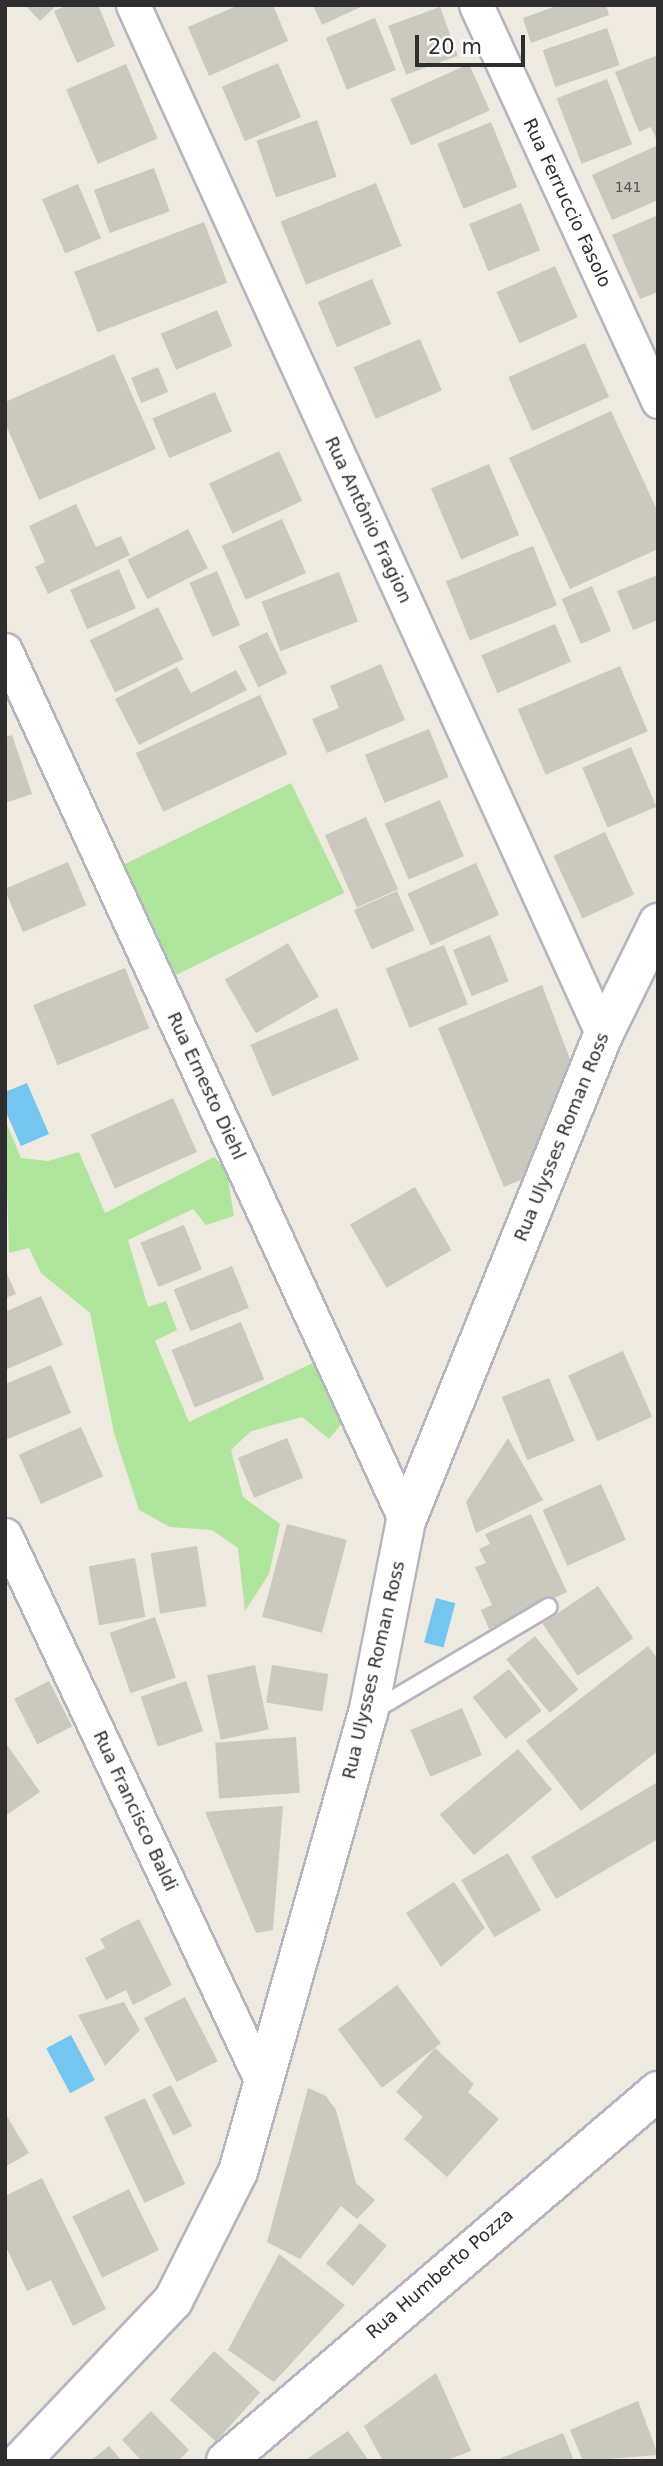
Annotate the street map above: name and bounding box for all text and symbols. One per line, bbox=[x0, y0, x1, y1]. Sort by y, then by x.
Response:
scale bar bbox=[418, 21, 528, 65]
text: 20 m bbox=[428, 35, 482, 59]
street label: Rua Ferruccio Fasolo bbox=[518, 115, 616, 291]
house number: 141 bbox=[615, 179, 641, 195]
street label: Rua Antônio Fragion bbox=[320, 433, 416, 607]
street label: Rua Ernesto Diehl bbox=[162, 1009, 250, 1163]
street label: Rua Ulysses Roman Ross bbox=[510, 1029, 614, 1245]
street label: Rua Ulysses Roman Ross bbox=[338, 1559, 410, 1781]
street label: Rua Francisco Baldi bbox=[88, 1727, 182, 1895]
street label: Rua Humberto Pozza bbox=[362, 2204, 518, 2344]

